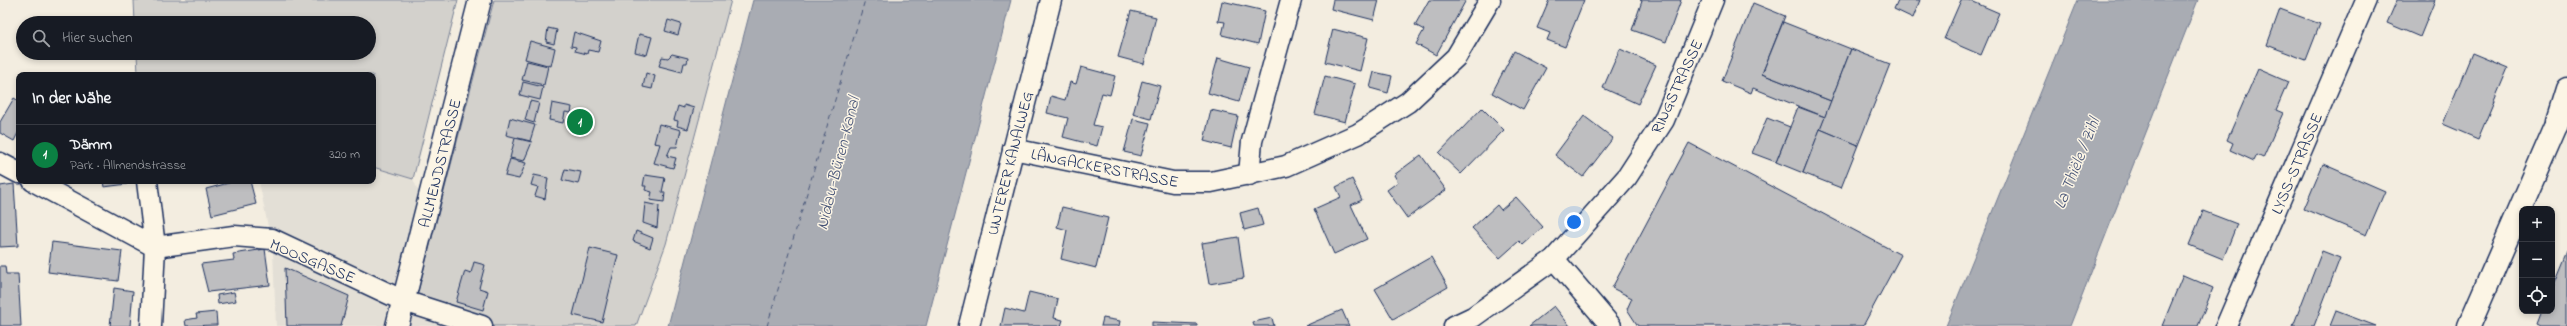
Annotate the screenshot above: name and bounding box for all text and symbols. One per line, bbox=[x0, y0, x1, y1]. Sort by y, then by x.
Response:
search box bbox=[16, 16, 376, 60]
icon: search bbox=[30, 27, 52, 49]
text: Hier suchen bbox=[62, 27, 133, 49]
street label: RINGSTRASSE bbox=[1645, 36, 1710, 138]
text: In der Nähe bbox=[32, 86, 111, 111]
street label: UNTERER KANALWEG bbox=[981, 89, 1040, 238]
water label: Nidau-Büren-Kanal bbox=[810, 92, 868, 232]
street label: ALLMENDSTRASSE bbox=[413, 97, 469, 230]
pin: 1 bbox=[567, 107, 593, 137]
street label: LYSS-STRASSE bbox=[2266, 109, 2330, 218]
water label: La Thièle / Zihl bbox=[2048, 112, 2108, 213]
text: Dämm bbox=[70, 134, 112, 156]
street label: LÄNGACKERSTRASSE bbox=[1029, 143, 1180, 195]
text: 1 bbox=[43, 145, 47, 164]
text: 320 m bbox=[329, 145, 360, 164]
text: Park · Allmendstrasse bbox=[70, 156, 186, 175]
map controls bbox=[2519, 206, 2555, 314]
button: + bbox=[2519, 206, 2555, 242]
your location bbox=[1564, 212, 1584, 232]
street label: MOOSGASSE bbox=[266, 233, 359, 291]
button: − bbox=[2519, 242, 2555, 278]
button: locate bbox=[2519, 278, 2555, 314]

